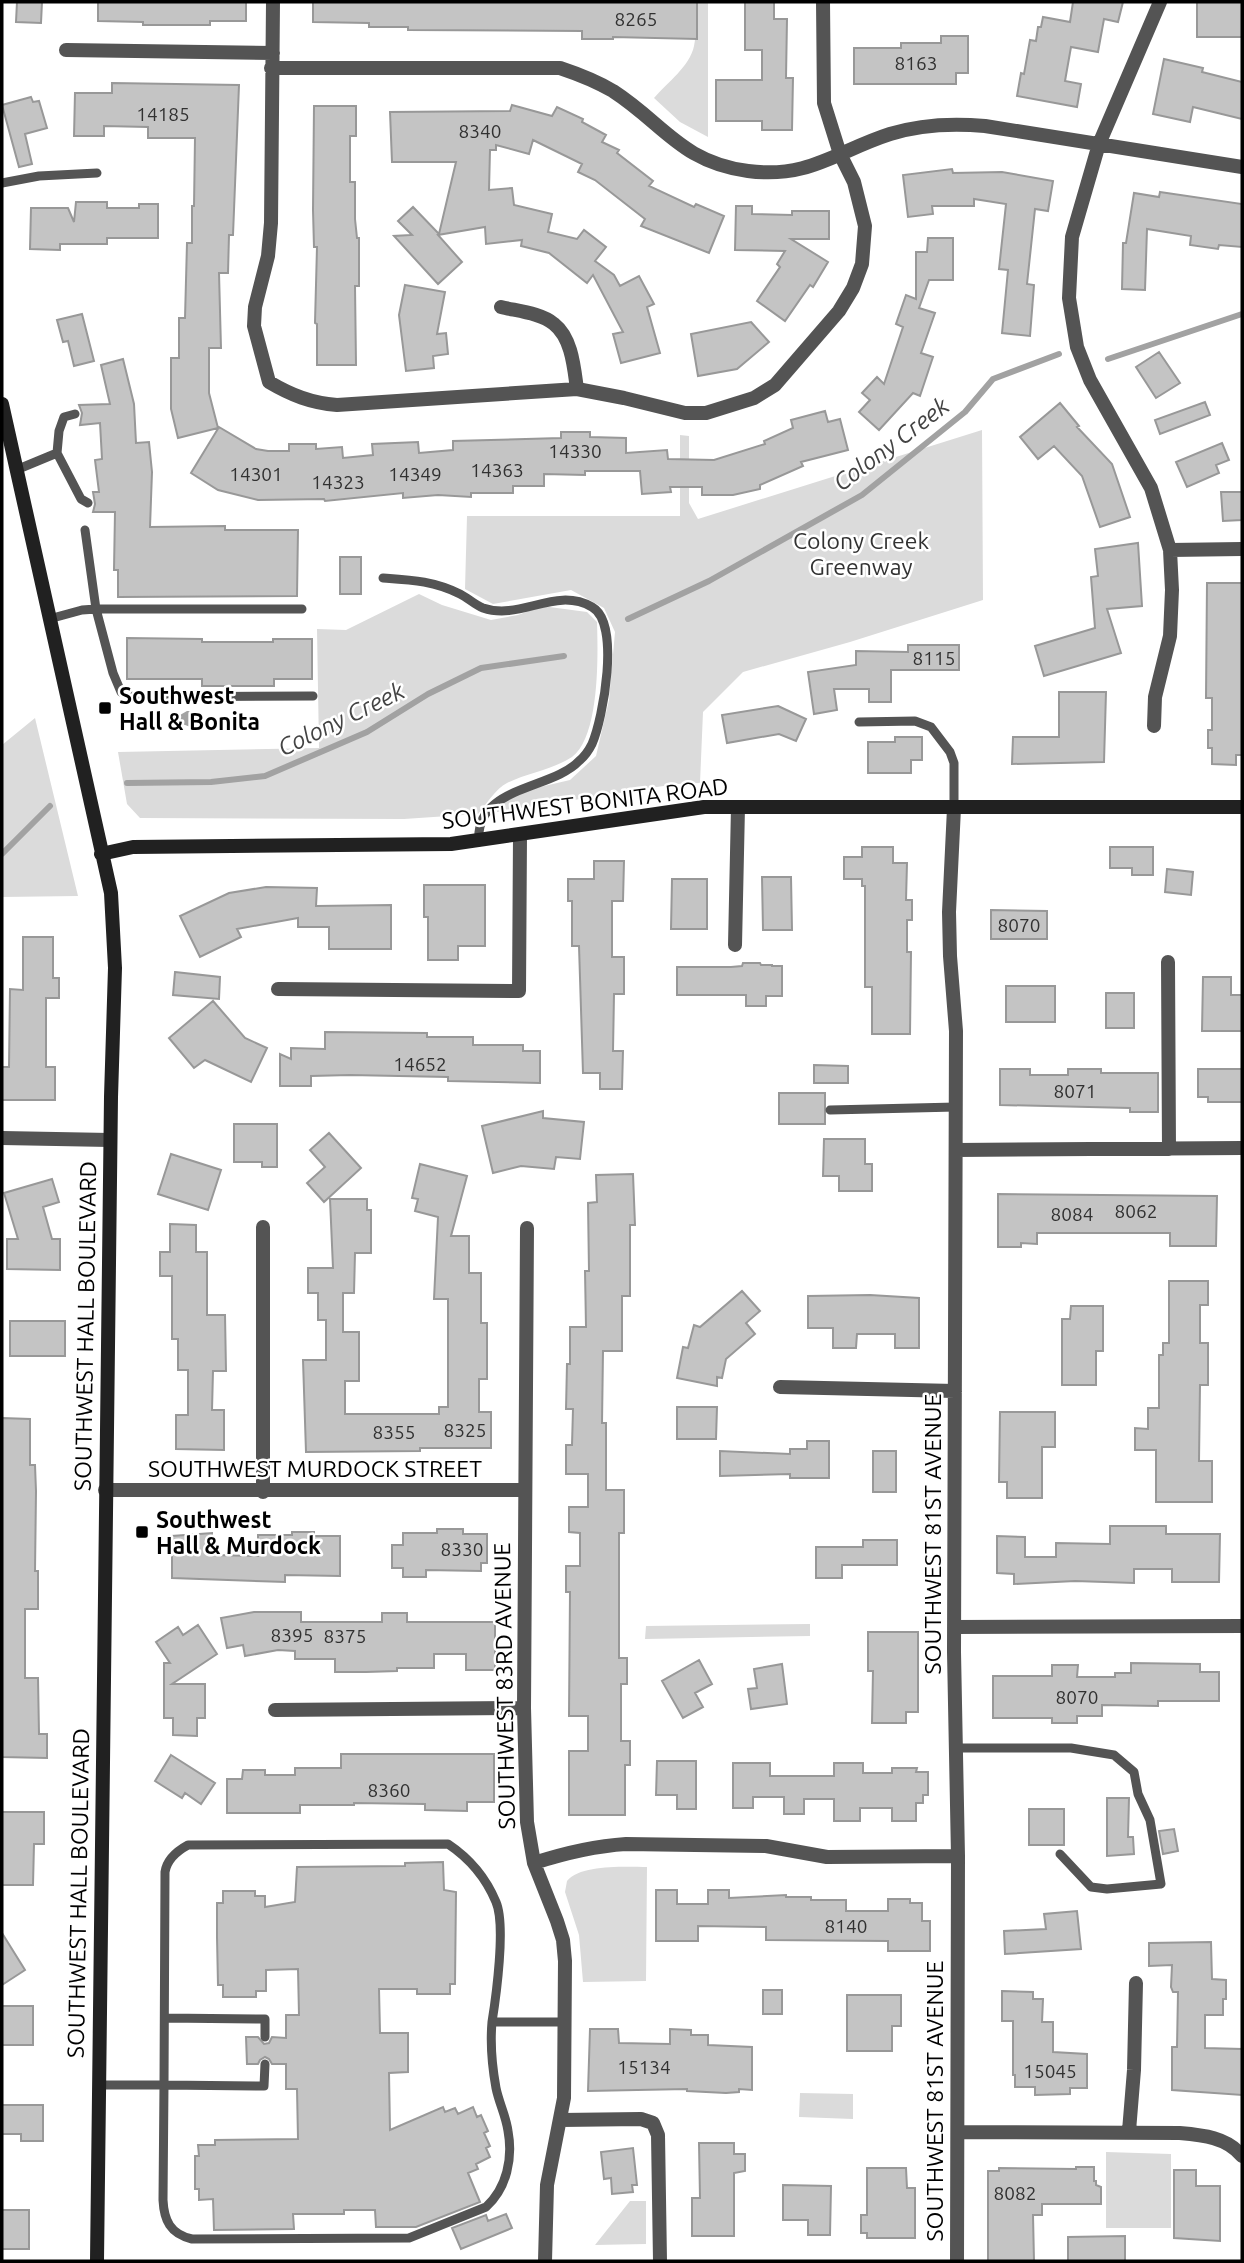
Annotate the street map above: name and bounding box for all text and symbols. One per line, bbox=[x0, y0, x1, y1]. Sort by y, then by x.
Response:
house number: 8265 bbox=[615, 8, 657, 30]
house number: 8163 bbox=[895, 52, 937, 74]
house number: 14185 bbox=[136, 103, 190, 125]
house number: 8340 bbox=[459, 120, 501, 142]
water label: Colony Creek bbox=[828, 391, 955, 496]
house number: 14330 bbox=[548, 440, 602, 462]
house number: 14363 bbox=[470, 459, 524, 481]
house number: 14301 bbox=[229, 463, 283, 485]
house number: 14349 bbox=[388, 463, 442, 485]
house number: 14323 bbox=[311, 471, 365, 493]
park label: Colony Creek Greenway bbox=[793, 528, 929, 579]
house number: 8115 bbox=[913, 647, 955, 669]
water label: Colony Creek bbox=[273, 676, 409, 761]
place label: Southwest Hall & Bonita bbox=[119, 683, 260, 734]
marker: Southwest Hall & Bonita bbox=[97, 700, 113, 716]
street label: SOUTHWEST BONITA ROAD bbox=[440, 773, 730, 833]
house number: 8070 bbox=[998, 914, 1040, 936]
house number: 14652 bbox=[393, 1053, 447, 1075]
house number: 8071 bbox=[1054, 1080, 1096, 1102]
street label: SOUTHWEST HALL BOULEVARD bbox=[70, 1161, 100, 1491]
house number: 8062 bbox=[1115, 1200, 1157, 1222]
house number: 8084 bbox=[1051, 1203, 1093, 1225]
street label: SOUTHWEST 81ST AVENUE bbox=[920, 1394, 945, 1674]
house number: 8325 bbox=[444, 1419, 486, 1441]
house number: 8355 bbox=[373, 1421, 415, 1443]
street label: SOUTHWEST MURDOCK STREET bbox=[148, 1456, 482, 1481]
place label: Southwest Hall & Murdock bbox=[156, 1507, 321, 1558]
marker: Southwest Hall & Murdock bbox=[134, 1524, 150, 1540]
house number: 8330 bbox=[441, 1538, 483, 1560]
street label: SOUTHWEST 83RD AVENUE bbox=[489, 1542, 519, 1830]
house number: 8395 bbox=[271, 1624, 313, 1646]
house number: 8375 bbox=[324, 1625, 366, 1647]
house number: 8070 bbox=[1056, 1686, 1098, 1708]
street label: SOUTHWEST HALL BOULEVARD bbox=[63, 1728, 93, 2058]
house number: 8360 bbox=[368, 1779, 410, 1801]
house number: 8140 bbox=[825, 1915, 867, 1937]
street label: SOUTHWEST 81ST AVENUE bbox=[922, 1961, 947, 2241]
house number: 15134 bbox=[617, 2056, 671, 2078]
house number: 15045 bbox=[1023, 2060, 1077, 2082]
house number: 8082 bbox=[994, 2182, 1036, 2204]

